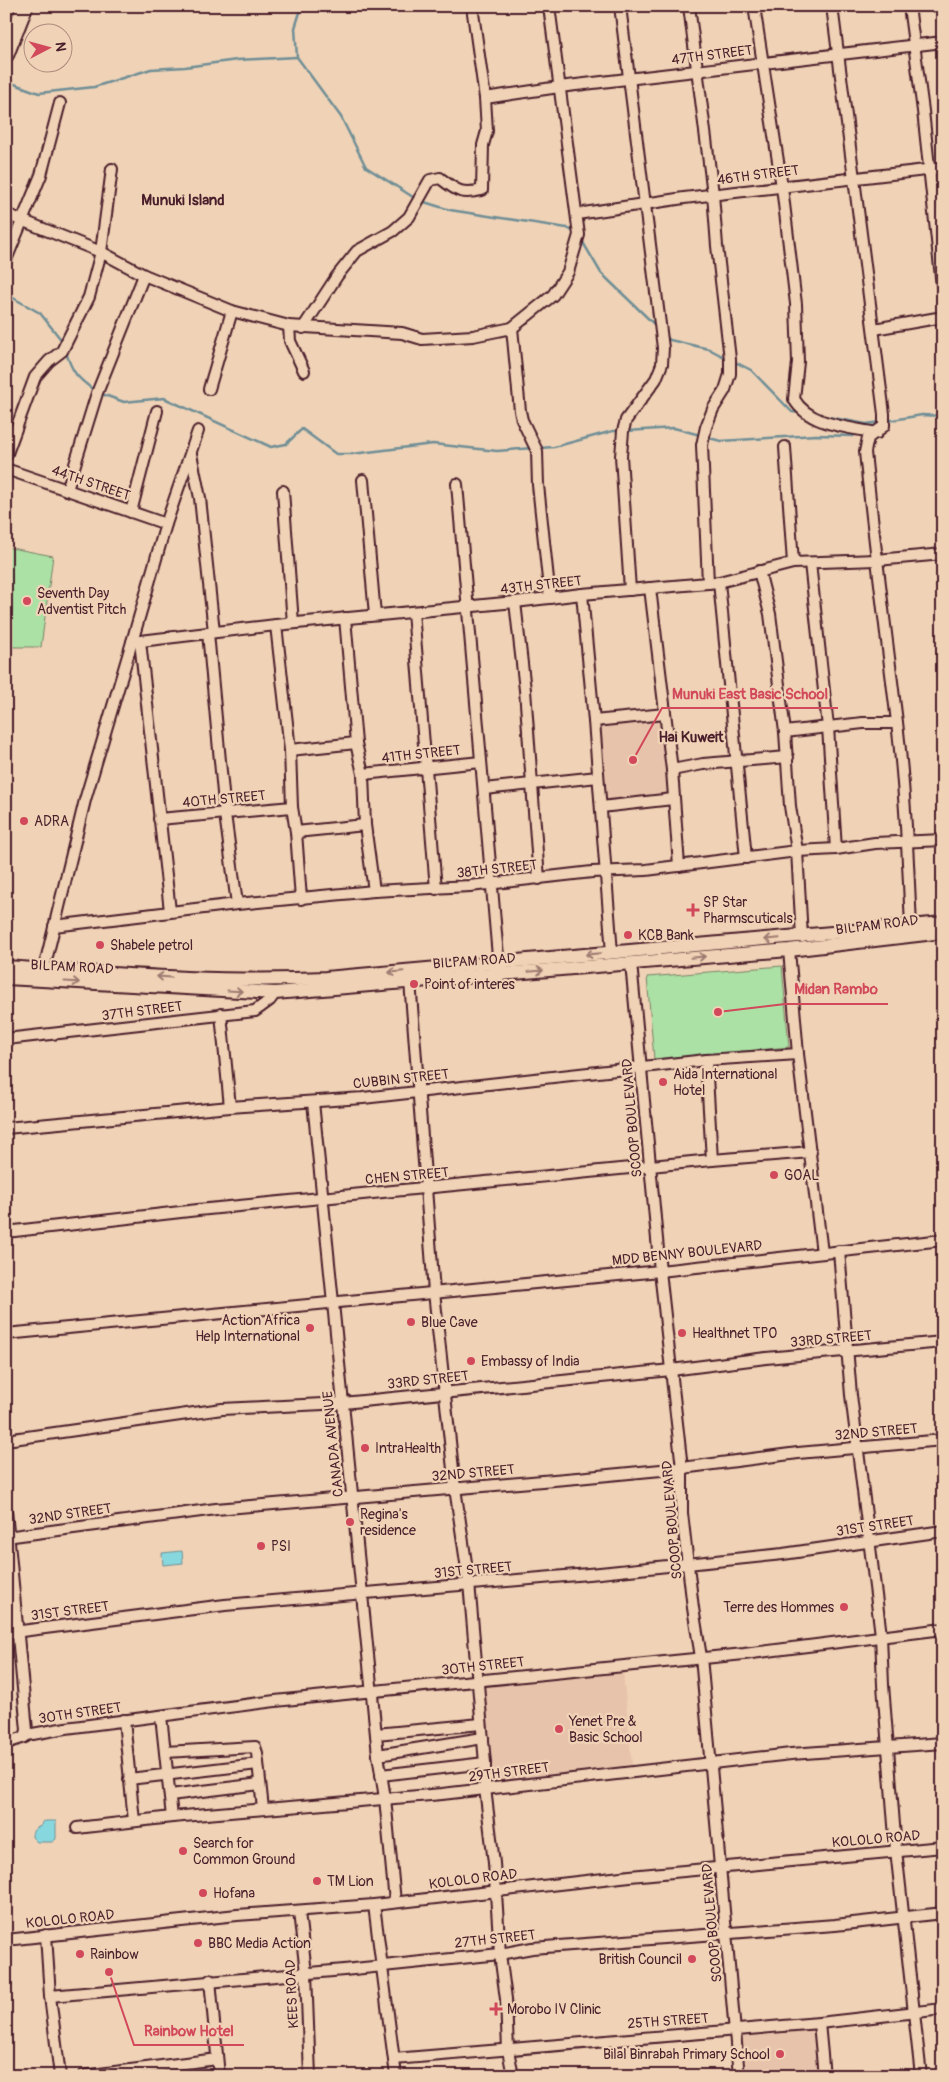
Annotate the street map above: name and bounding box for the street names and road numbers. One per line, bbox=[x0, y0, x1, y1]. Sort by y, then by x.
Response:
street label: 47TH STREET bbox=[670, 42, 754, 68]
street label: 46TH STREET bbox=[716, 162, 800, 188]
street label: 44TH STREET bbox=[49, 462, 133, 505]
street label: 43TH STREET bbox=[499, 572, 583, 598]
street label: 41TH STREET bbox=[381, 741, 462, 767]
street label: 40TH STREET bbox=[182, 787, 267, 811]
street label: 38TH STREET bbox=[456, 856, 538, 882]
street label: BILPAM ROAD bbox=[835, 911, 919, 938]
street label: BILPAM ROAD bbox=[432, 950, 516, 972]
street label: BILPAM ROAD bbox=[30, 956, 114, 978]
street label: 37TH STREET bbox=[101, 998, 184, 1024]
street label: SCOOP BOULEVARD bbox=[618, 1058, 646, 1178]
street label: CUBBIN STREET bbox=[352, 1065, 450, 1093]
street label: CHEN STREET bbox=[364, 1164, 450, 1188]
street label: MDD BENNY BOULEVARD bbox=[611, 1237, 763, 1269]
street label: 33RD STREET bbox=[789, 1327, 873, 1351]
street label: 33RD STREET bbox=[386, 1367, 470, 1393]
street label: CANADA AVENUE bbox=[319, 1390, 347, 1498]
street label: 32ND STREET bbox=[834, 1420, 918, 1444]
street label: SCOOP BOULEVARD bbox=[658, 1460, 686, 1580]
street label: 32ND STREET bbox=[431, 1461, 515, 1485]
street label: 32ND STREET bbox=[28, 1500, 113, 1528]
street label: 31ST STREET bbox=[835, 1512, 915, 1540]
street label: 31ST STREET bbox=[433, 1558, 513, 1582]
street label: 31ST STREET bbox=[30, 1598, 110, 1624]
street label: 30TH STREET bbox=[441, 1653, 526, 1679]
street label: 30TH STREET bbox=[38, 1699, 123, 1727]
street label: 29TH STREET bbox=[468, 1759, 550, 1785]
street label: KOLOLO ROAD bbox=[831, 1827, 921, 1851]
street label: SCOOP BOULEVARD bbox=[698, 1863, 726, 1983]
street label: KOLOLO ROAD bbox=[428, 1865, 518, 1893]
street label: KOLOLO ROAD bbox=[25, 1906, 115, 1932]
street label: 27TH STREET bbox=[454, 1926, 537, 1952]
street label: KEES ROAD bbox=[282, 1959, 302, 2029]
street label: 25TH STREET bbox=[627, 2010, 709, 2032]

